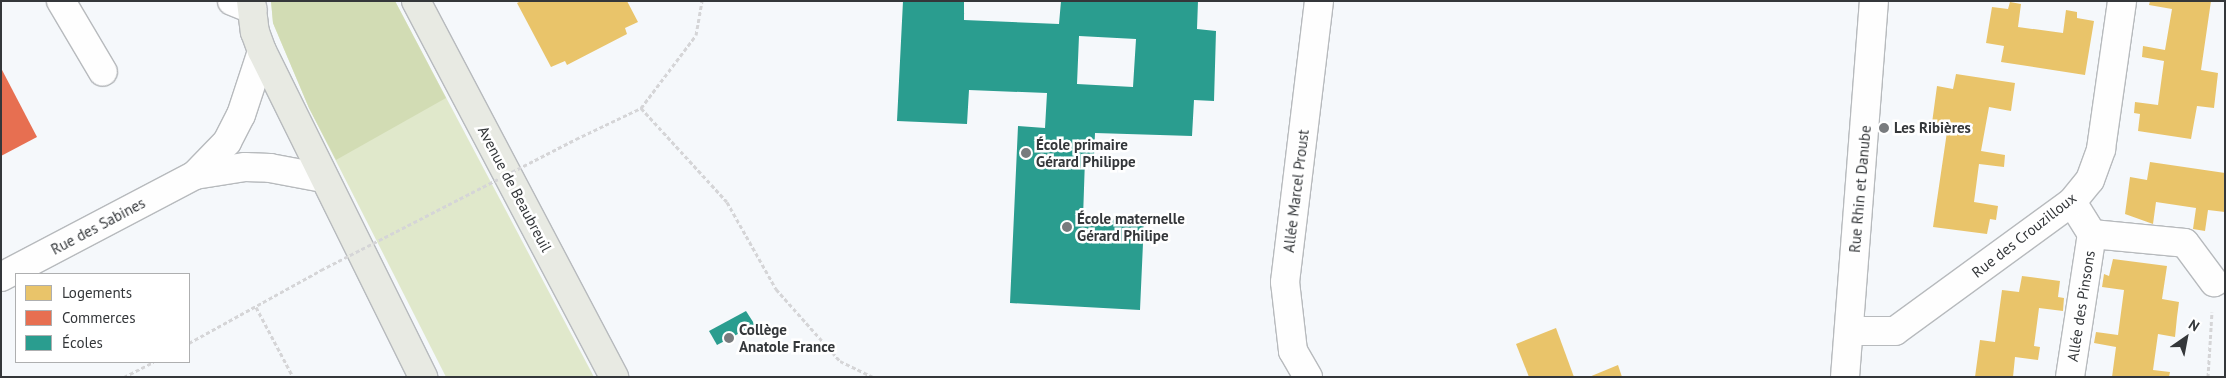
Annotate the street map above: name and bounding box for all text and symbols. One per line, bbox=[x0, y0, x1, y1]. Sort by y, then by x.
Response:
place label: Les Ribières bbox=[1894, 119, 1971, 137]
marker: Les Ribières bbox=[1878, 122, 1890, 134]
street label: Avenue de Beaubreuil bbox=[474, 123, 556, 255]
street label: Rue Rhin et Danube bbox=[1845, 125, 1875, 253]
street label: Allée Marcel Proust bbox=[1280, 128, 1312, 254]
place label: École primaire Gérard Philippe bbox=[1036, 135, 1136, 170]
marker: École primaire Gérard Philippe bbox=[1020, 147, 1032, 159]
street label: Rue des Crouzilloux bbox=[1968, 189, 2080, 281]
street label: Rue des Sabines bbox=[48, 194, 148, 258]
place label: École maternelle Gérard Philipe bbox=[1077, 209, 1185, 244]
marker: École maternelle Gérard Philipe bbox=[1061, 221, 1073, 233]
street label: Allée des Pinsons bbox=[2063, 249, 2099, 363]
legend bbox=[15, 273, 190, 363]
text: Logements bbox=[62, 283, 132, 302]
text: Commerces bbox=[62, 308, 136, 327]
north arrow bbox=[2161, 313, 2211, 363]
text: N bbox=[2185, 315, 2203, 335]
place label: Collège Anatole France bbox=[739, 320, 835, 355]
marker: Collège Anatole France bbox=[723, 332, 735, 344]
text: Écoles bbox=[62, 333, 103, 352]

